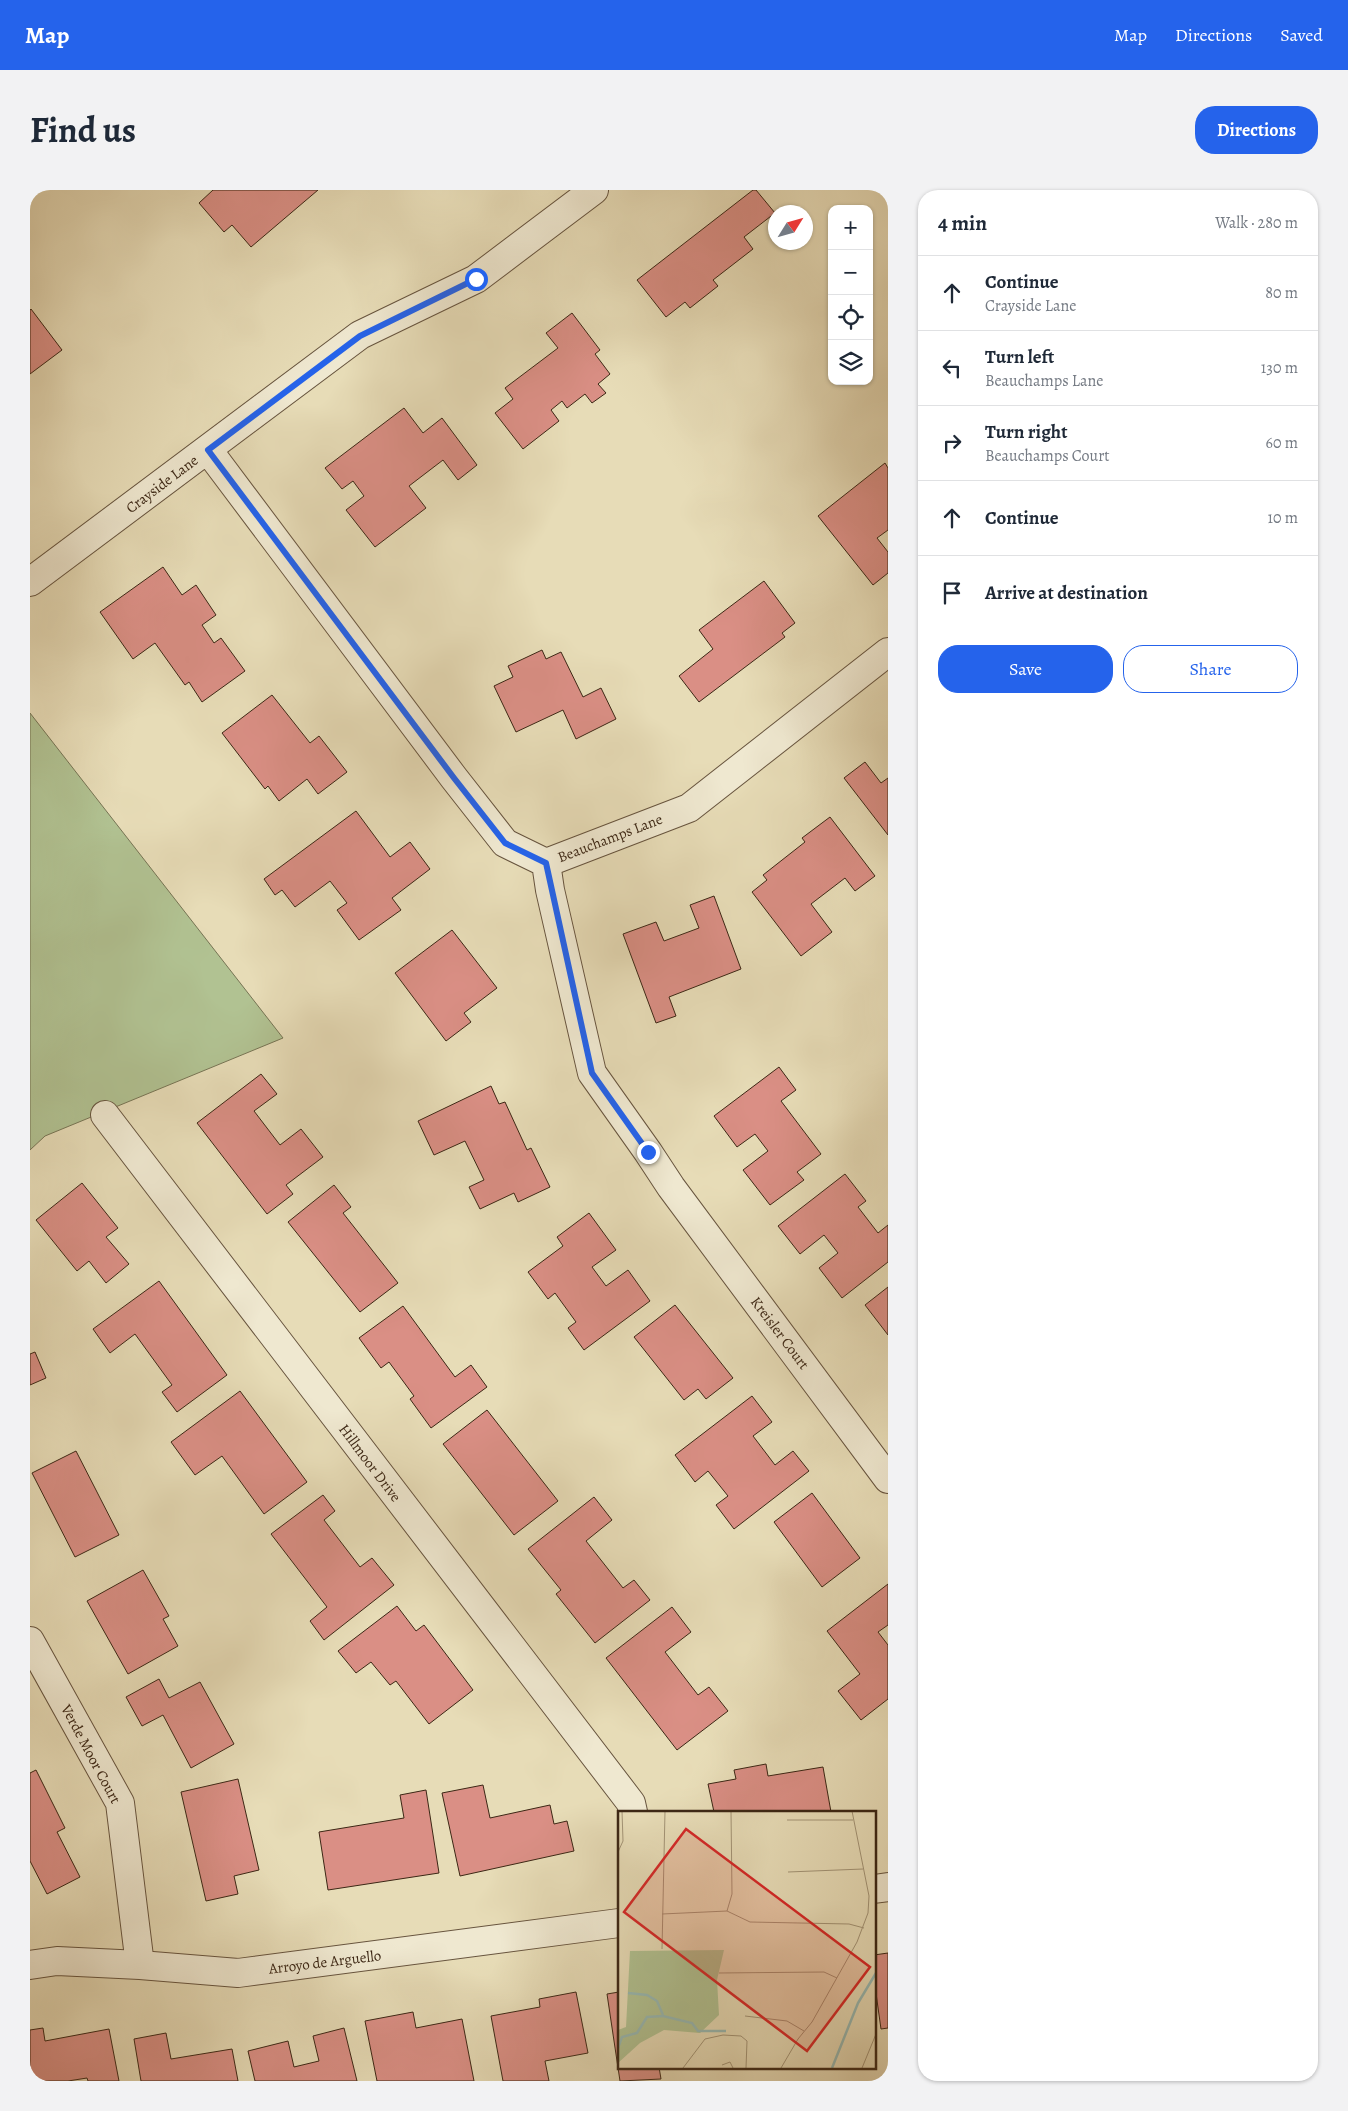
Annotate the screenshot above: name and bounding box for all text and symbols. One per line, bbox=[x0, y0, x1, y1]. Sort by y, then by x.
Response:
text: Map bbox=[25, 19, 69, 51]
text: Map bbox=[1114, 23, 1147, 47]
text: Directions bbox=[1175, 23, 1252, 47]
text: Saved bbox=[1280, 23, 1323, 47]
text: Find us bbox=[30, 106, 136, 154]
button: Directions bbox=[1195, 106, 1318, 154]
north arrow bbox=[768, 205, 813, 250]
map controls bbox=[828, 205, 873, 385]
button: + bbox=[828, 205, 873, 250]
text: 4 min bbox=[938, 209, 987, 237]
text: Walk · 280 m bbox=[1215, 212, 1298, 234]
button: − bbox=[828, 250, 873, 295]
route start bbox=[465, 268, 488, 291]
text: Continue bbox=[985, 269, 1059, 295]
icon: ahead bbox=[938, 279, 966, 307]
text: 80 m bbox=[1265, 282, 1298, 304]
button: locate bbox=[828, 295, 873, 340]
text: Crayside Lane bbox=[985, 295, 1076, 317]
button: layers bbox=[828, 340, 873, 385]
text: Turn left bbox=[985, 344, 1054, 370]
icon: left bbox=[938, 354, 966, 382]
text: 130 m bbox=[1261, 357, 1298, 379]
text: Beauchamps Lane bbox=[985, 370, 1103, 392]
text: Turn right bbox=[985, 419, 1067, 445]
icon: right bbox=[938, 429, 966, 457]
text: 60 m bbox=[1266, 432, 1298, 454]
text: Beauchamps Court bbox=[985, 445, 1110, 467]
street label: Crayside Lane bbox=[122, 450, 202, 518]
icon: ahead bbox=[938, 504, 966, 532]
text: Continue bbox=[985, 505, 1059, 531]
text: 10 m bbox=[1268, 507, 1298, 529]
icon: arrive bbox=[938, 579, 966, 607]
text: Arrive at destination bbox=[985, 580, 1148, 606]
button: Save bbox=[938, 645, 1113, 693]
button: Share bbox=[1123, 645, 1298, 693]
street label: Beauchamps Lane bbox=[555, 809, 666, 867]
route end bbox=[637, 1141, 660, 1164]
street label: Kreisler Court bbox=[746, 1292, 814, 1374]
street label: Hillmoor Drive bbox=[334, 1420, 406, 1506]
street label: Verde Moor Court bbox=[56, 1700, 126, 1807]
inset map bbox=[618, 1811, 876, 2068]
street label: Arroyo de Arguello bbox=[267, 1945, 382, 1979]

